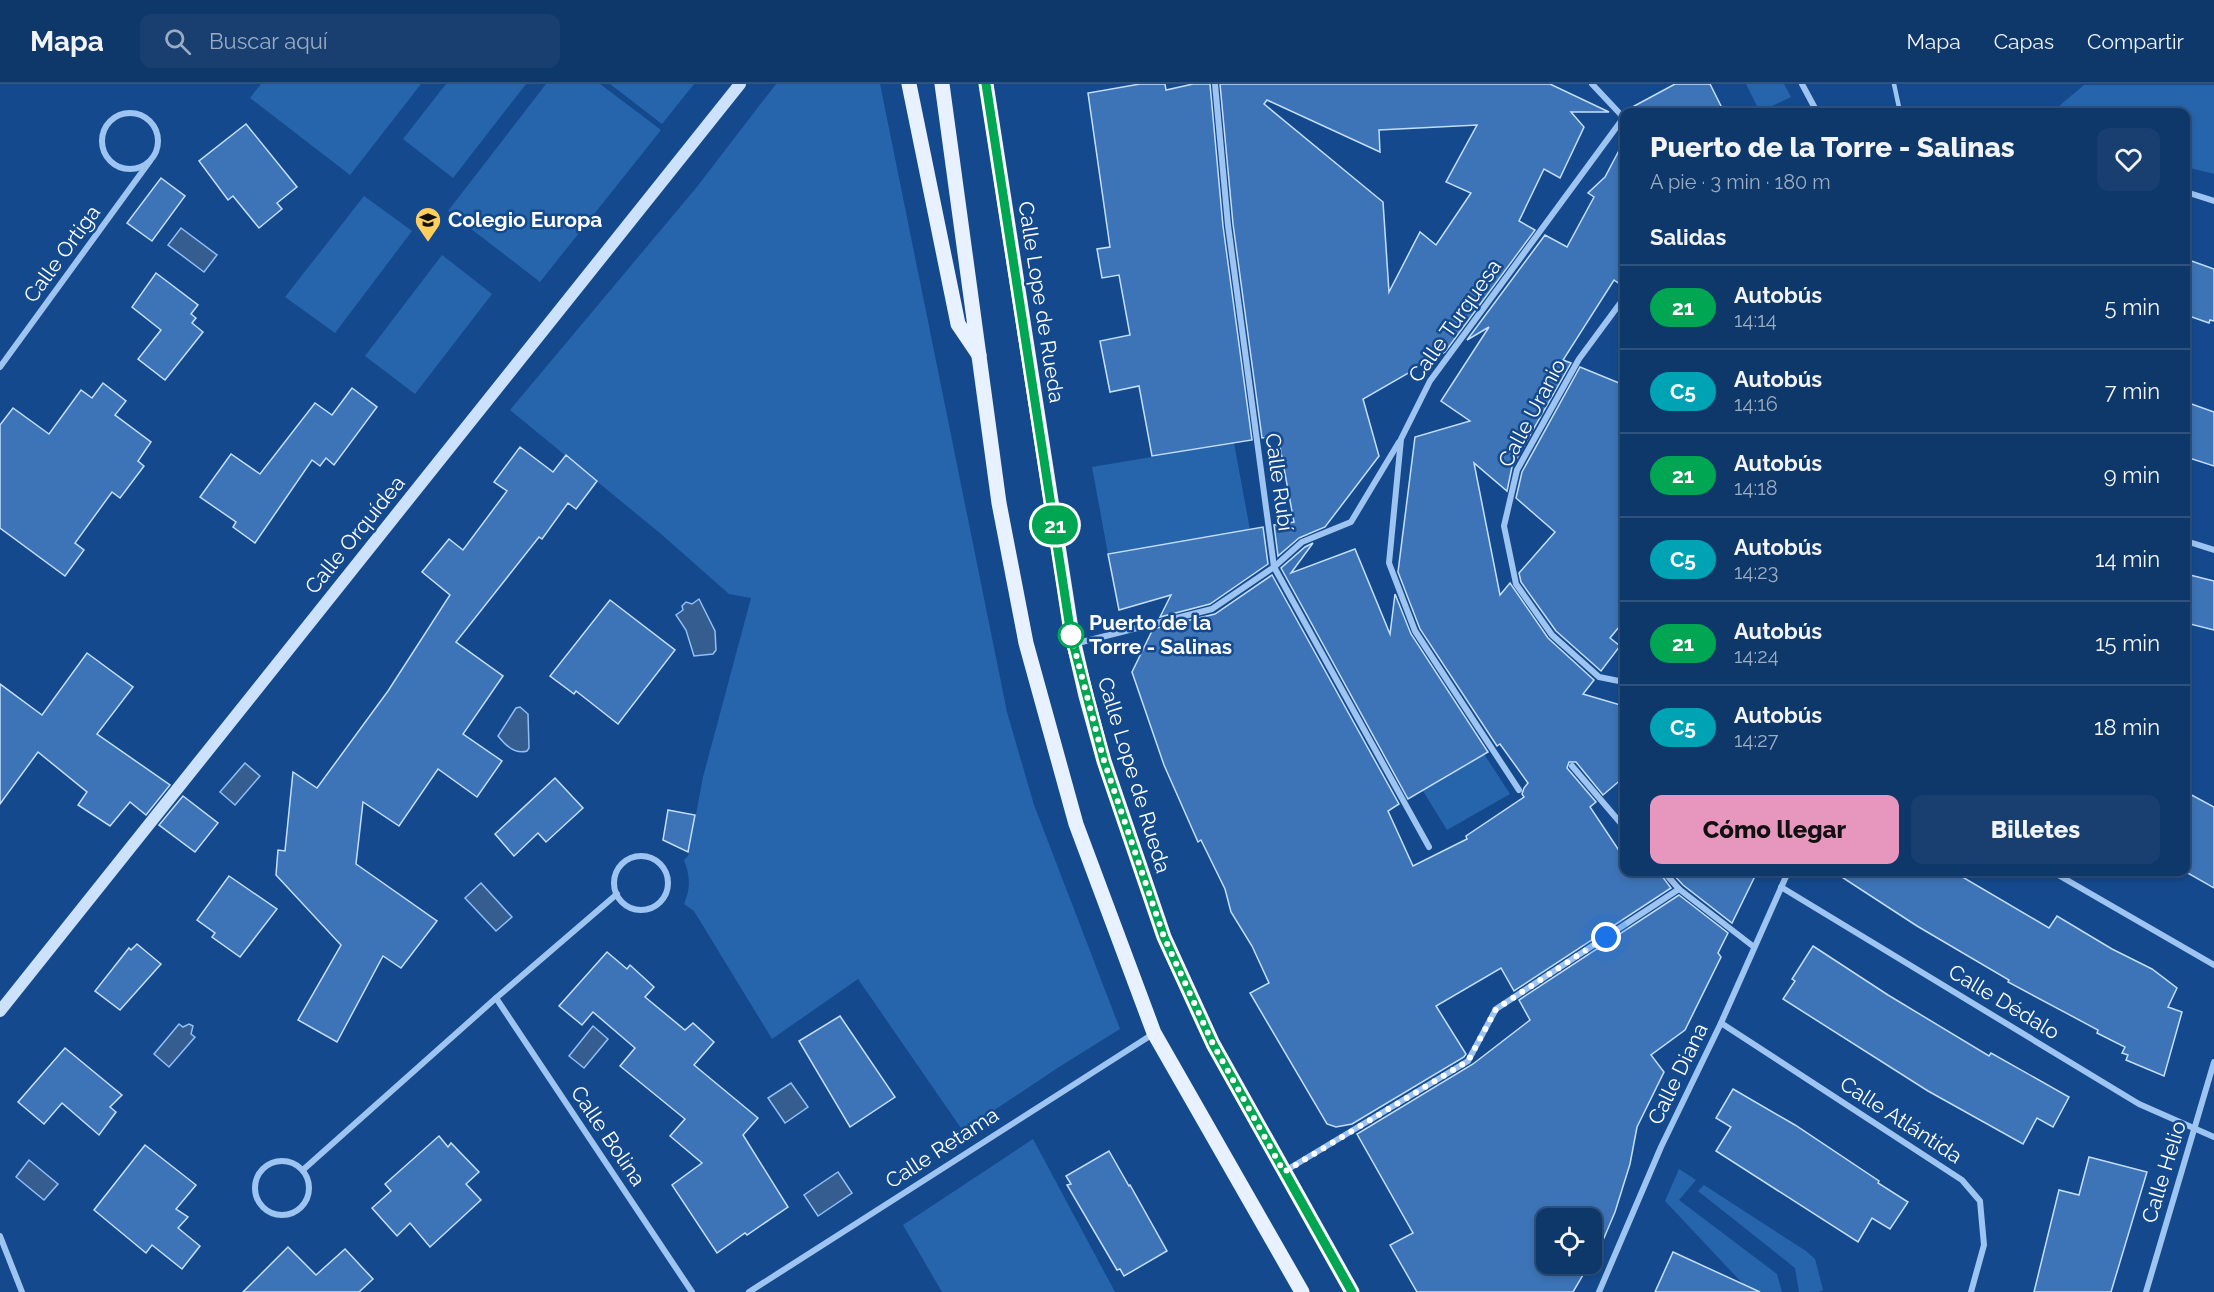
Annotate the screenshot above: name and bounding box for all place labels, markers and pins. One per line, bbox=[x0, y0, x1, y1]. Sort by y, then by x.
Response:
school or university icon: Colegio Europa bbox=[413, 205, 443, 243]
place label: Colegio Europa bbox=[448, 207, 602, 232]
place label: Puerto de la Torre - Salinas bbox=[1089, 610, 1232, 659]
marker: Puerto de la Torre - Salinas bbox=[1058, 622, 1084, 648]

